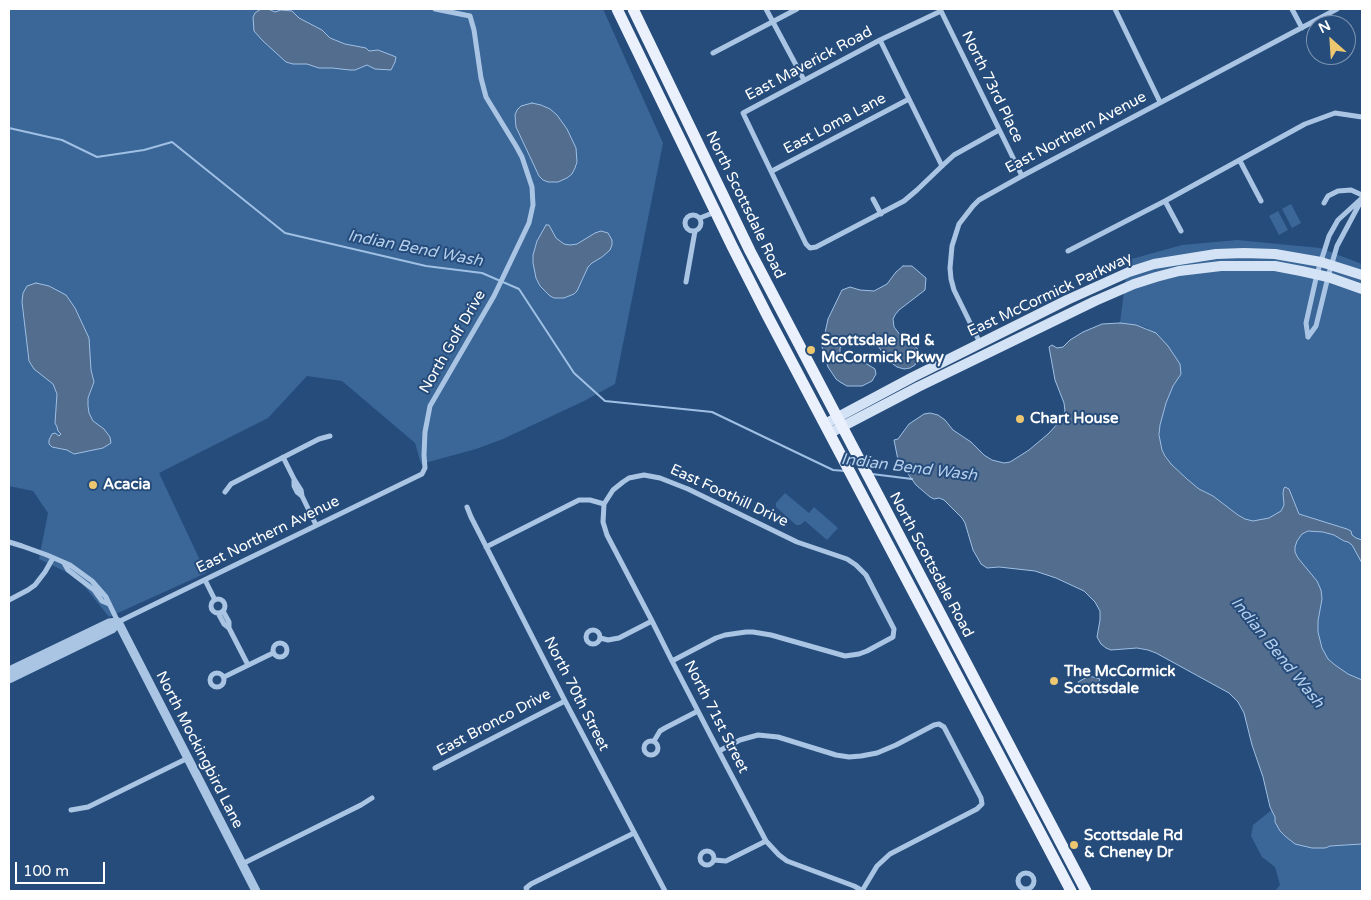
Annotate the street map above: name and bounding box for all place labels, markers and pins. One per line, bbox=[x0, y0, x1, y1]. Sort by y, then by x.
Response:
place label: Scottsdale Rd & McCormick Pkwy bbox=[821, 332, 944, 367]
marker: Scottsdale Rd & McCormick Pkwy bbox=[805, 344, 817, 356]
place label: Chart House bbox=[1030, 410, 1118, 428]
marker: Chart House bbox=[1014, 413, 1026, 425]
place label: Acacia bbox=[103, 476, 151, 494]
marker: Acacia bbox=[87, 479, 99, 491]
place label: The McCormick Scottsdale bbox=[1064, 663, 1175, 698]
marker: The McCormick Scottsdale bbox=[1048, 675, 1060, 687]
place label: Scottsdale Rd & Cheney Dr bbox=[1084, 827, 1183, 862]
marker: Scottsdale Rd & Cheney Dr bbox=[1068, 839, 1080, 851]

